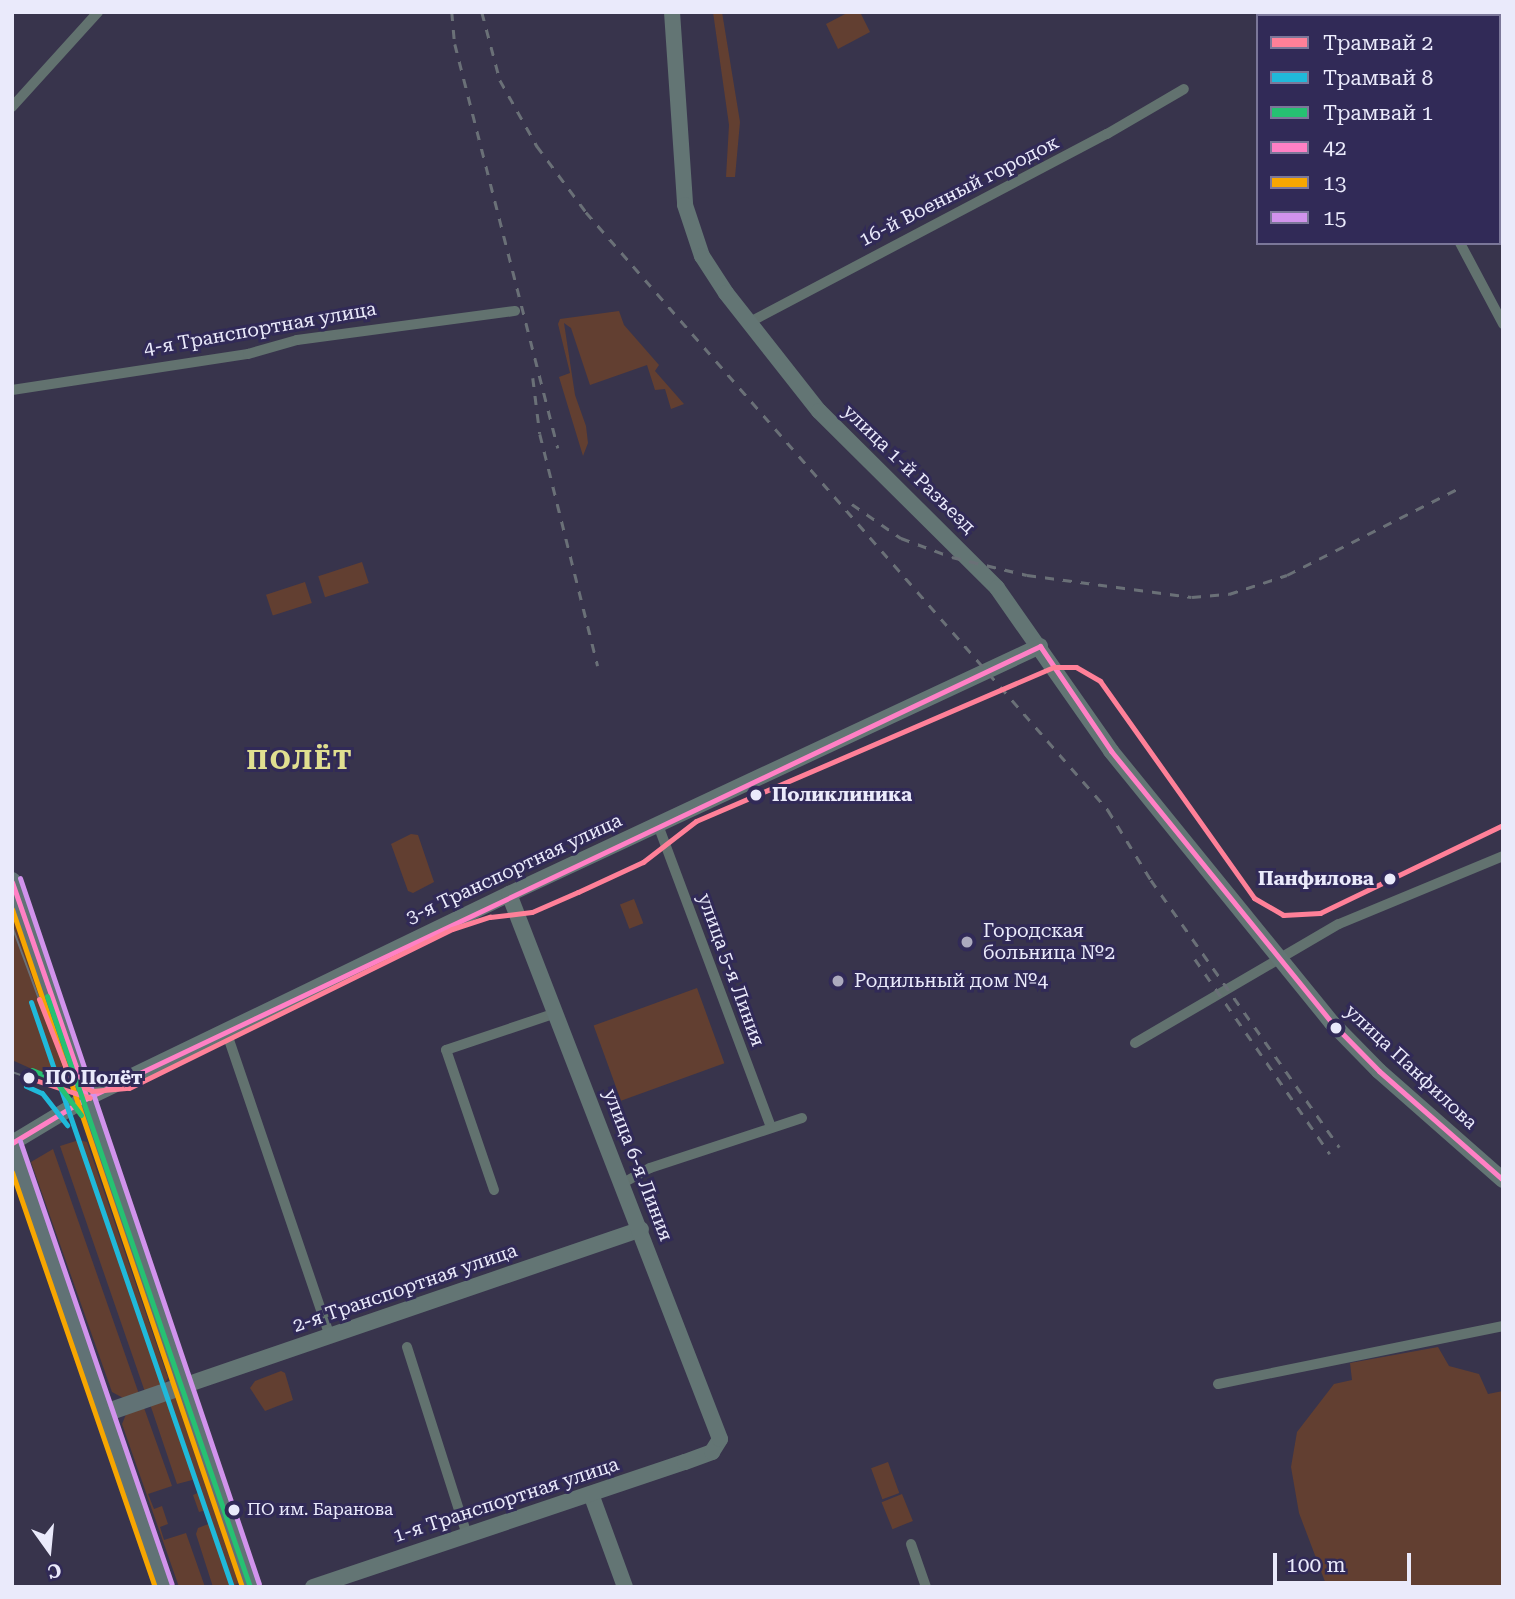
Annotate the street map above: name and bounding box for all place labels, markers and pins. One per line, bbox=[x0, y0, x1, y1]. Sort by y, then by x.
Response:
place label: Поликлиника bbox=[772, 784, 912, 806]
marker: Поликлиника bbox=[746, 785, 766, 805]
place label: Панфилова bbox=[1258, 868, 1374, 890]
marker: Панфилова bbox=[1380, 869, 1400, 889]
place label: Городская больница №2 bbox=[983, 920, 1115, 964]
marker: Городская больница №2 bbox=[957, 932, 977, 952]
place label: Родильный дом №4 bbox=[854, 970, 1048, 992]
marker: Родильный дом №4 bbox=[828, 971, 848, 991]
unlabelled marker bbox=[1329, 1021, 1343, 1035]
place label: ПО Полёт bbox=[45, 1067, 142, 1089]
marker: ПО Полёт bbox=[19, 1068, 39, 1088]
place label: ПО им. Баранова bbox=[247, 1500, 393, 1520]
marker: ПО им. Баранова bbox=[227, 1503, 241, 1517]

